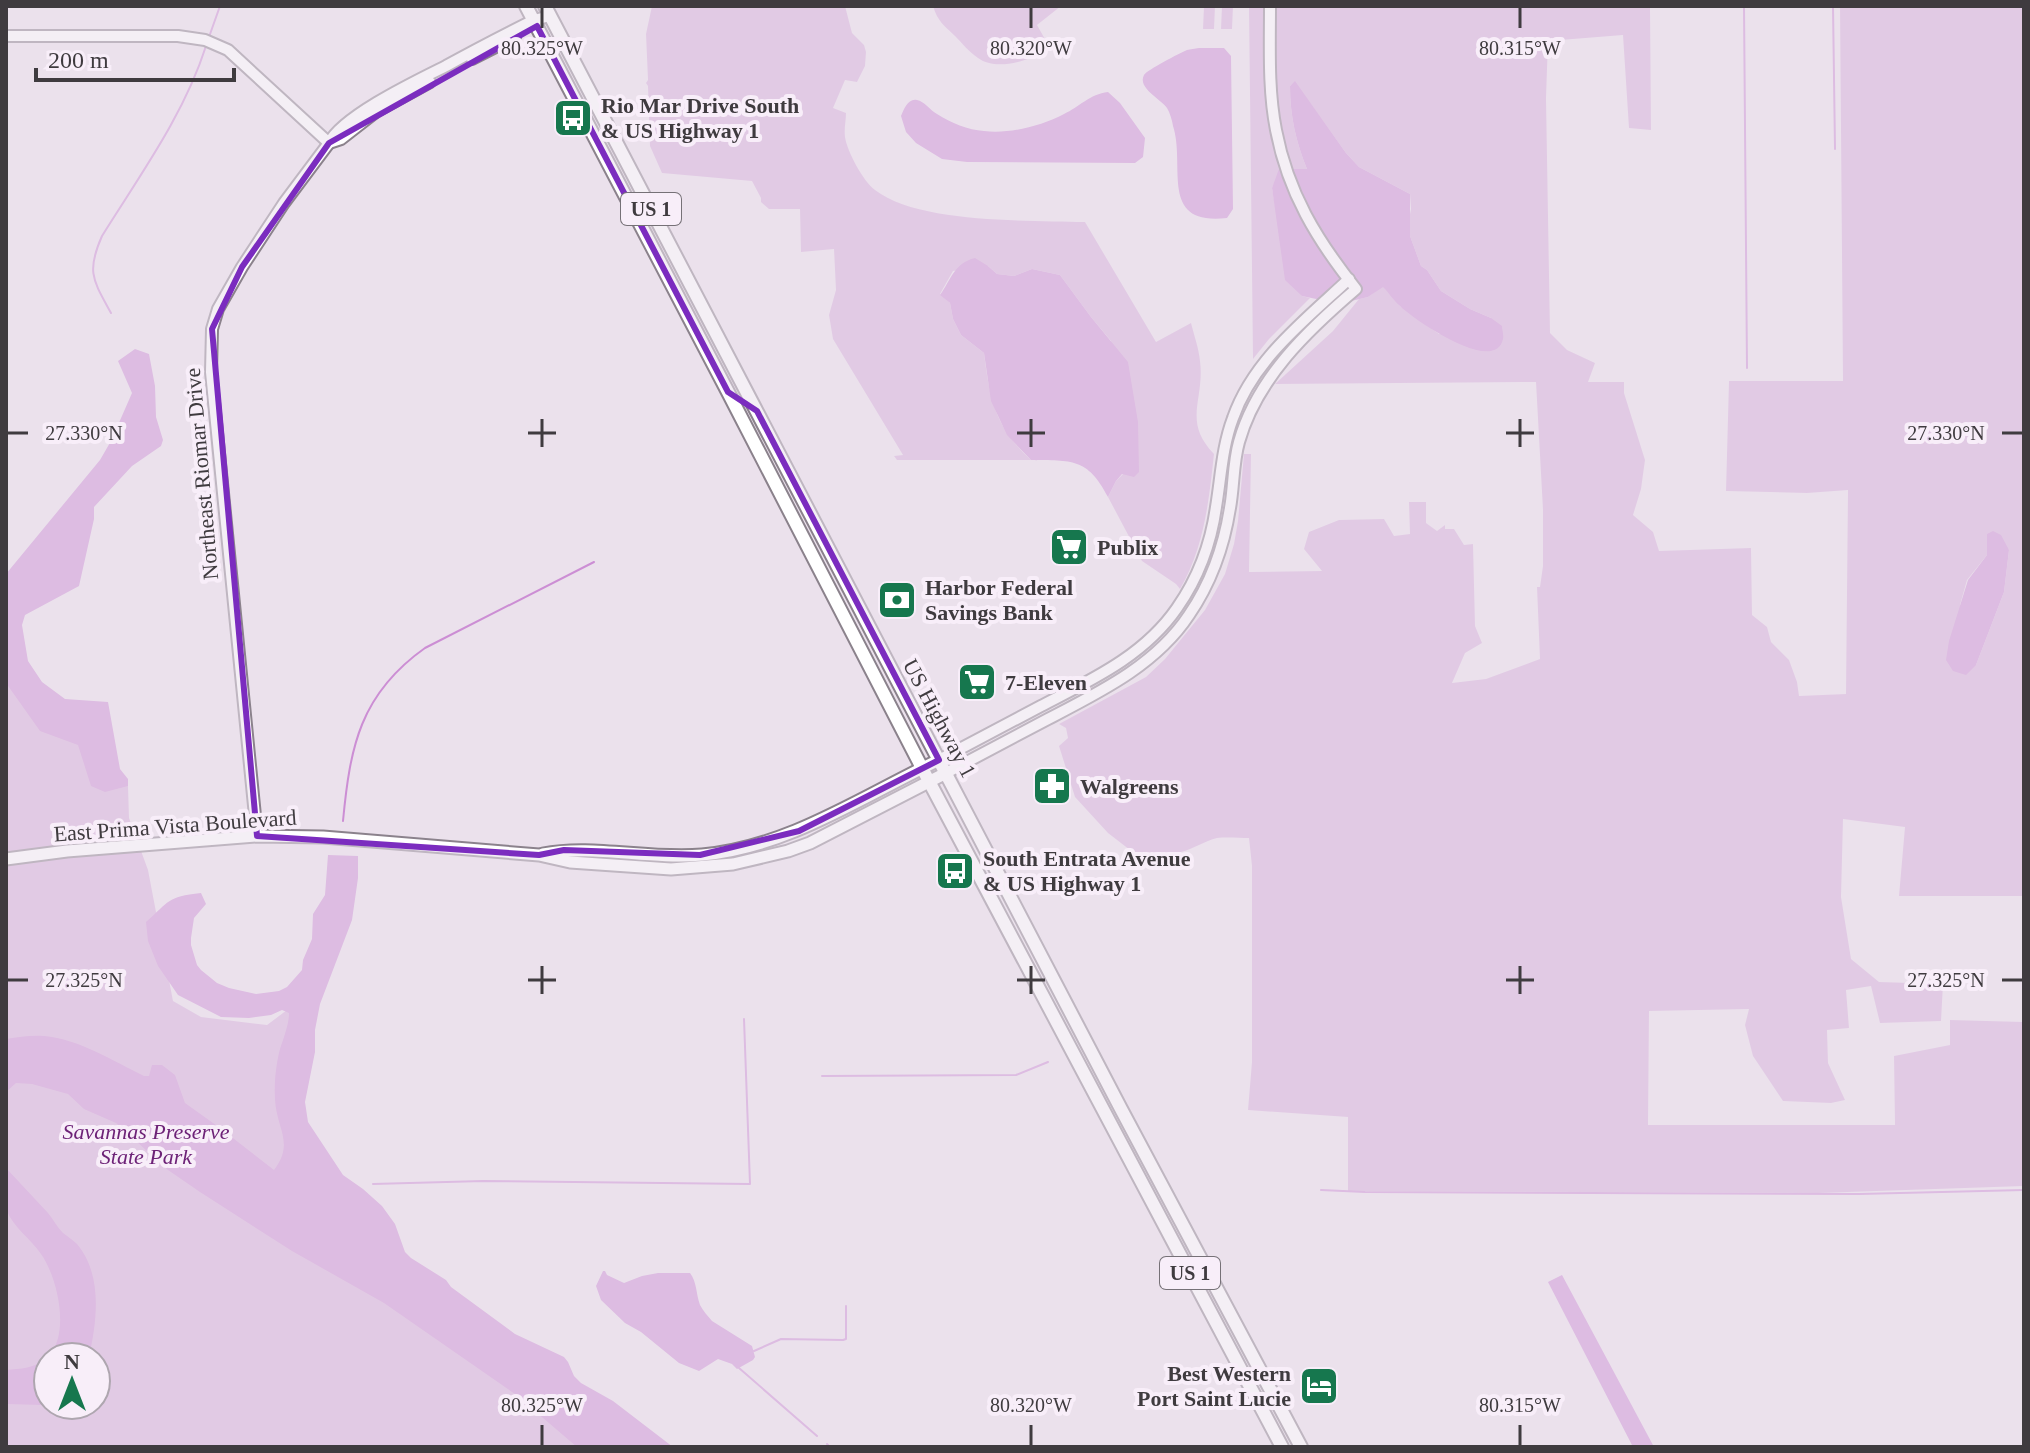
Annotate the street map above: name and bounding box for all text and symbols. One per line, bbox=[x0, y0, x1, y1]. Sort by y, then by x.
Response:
scale bar bbox=[36, 32, 234, 82]
text: 80.325°W bbox=[501, 37, 583, 59]
text: 80.320°W bbox=[990, 37, 1072, 59]
text: 80.315°W bbox=[1479, 37, 1561, 59]
text: 200 m bbox=[48, 47, 109, 73]
place label: Rio Mar Drive South & US Highway 1 bbox=[601, 93, 799, 143]
bus stop icon: Rio Mar Drive South & US Highway 1 bbox=[552, 97, 594, 139]
road number: US 1 bbox=[621, 193, 681, 225]
street label: Northeast Riomar Drive bbox=[180, 367, 223, 581]
text: 27.330°N bbox=[45, 422, 123, 444]
text: 27.330°N bbox=[1907, 422, 1985, 444]
supermarket icon: Publix bbox=[1048, 526, 1090, 568]
place label: Publix bbox=[1097, 535, 1158, 560]
place label: Harbor Federal Savings Bank bbox=[925, 575, 1073, 625]
bank icon: Harbor Federal Savings Bank bbox=[876, 579, 918, 621]
street label: US Highway 1 bbox=[898, 655, 981, 782]
supermarket icon: 7-Eleven bbox=[956, 661, 998, 703]
place label: 7-Eleven bbox=[1005, 670, 1087, 695]
pharmacy icon: Walgreens bbox=[1031, 765, 1073, 807]
place label: Walgreens bbox=[1080, 774, 1179, 799]
street label: East Prima Vista Boulevard bbox=[53, 805, 297, 846]
place label: South Entrata Avenue & US Highway 1 bbox=[983, 846, 1191, 896]
bus stop icon: South Entrata Avenue & US Highway 1 bbox=[934, 850, 976, 892]
text: 27.325°N bbox=[45, 969, 123, 991]
text: 27.325°N bbox=[1907, 969, 1985, 991]
park label: Savannas Preserve State Park bbox=[62, 1119, 230, 1169]
road number: US 1 bbox=[1160, 1257, 1220, 1289]
north arrow bbox=[32, 1341, 112, 1421]
text: N bbox=[64, 1349, 80, 1374]
place label: Best Western Port Saint Lucie bbox=[1137, 1361, 1291, 1411]
hotel icon: Best Western Port Saint Lucie bbox=[1298, 1365, 1340, 1407]
text: 80.325°W bbox=[501, 1394, 583, 1416]
text: 80.320°W bbox=[990, 1394, 1072, 1416]
text: 80.315°W bbox=[1479, 1394, 1561, 1416]

